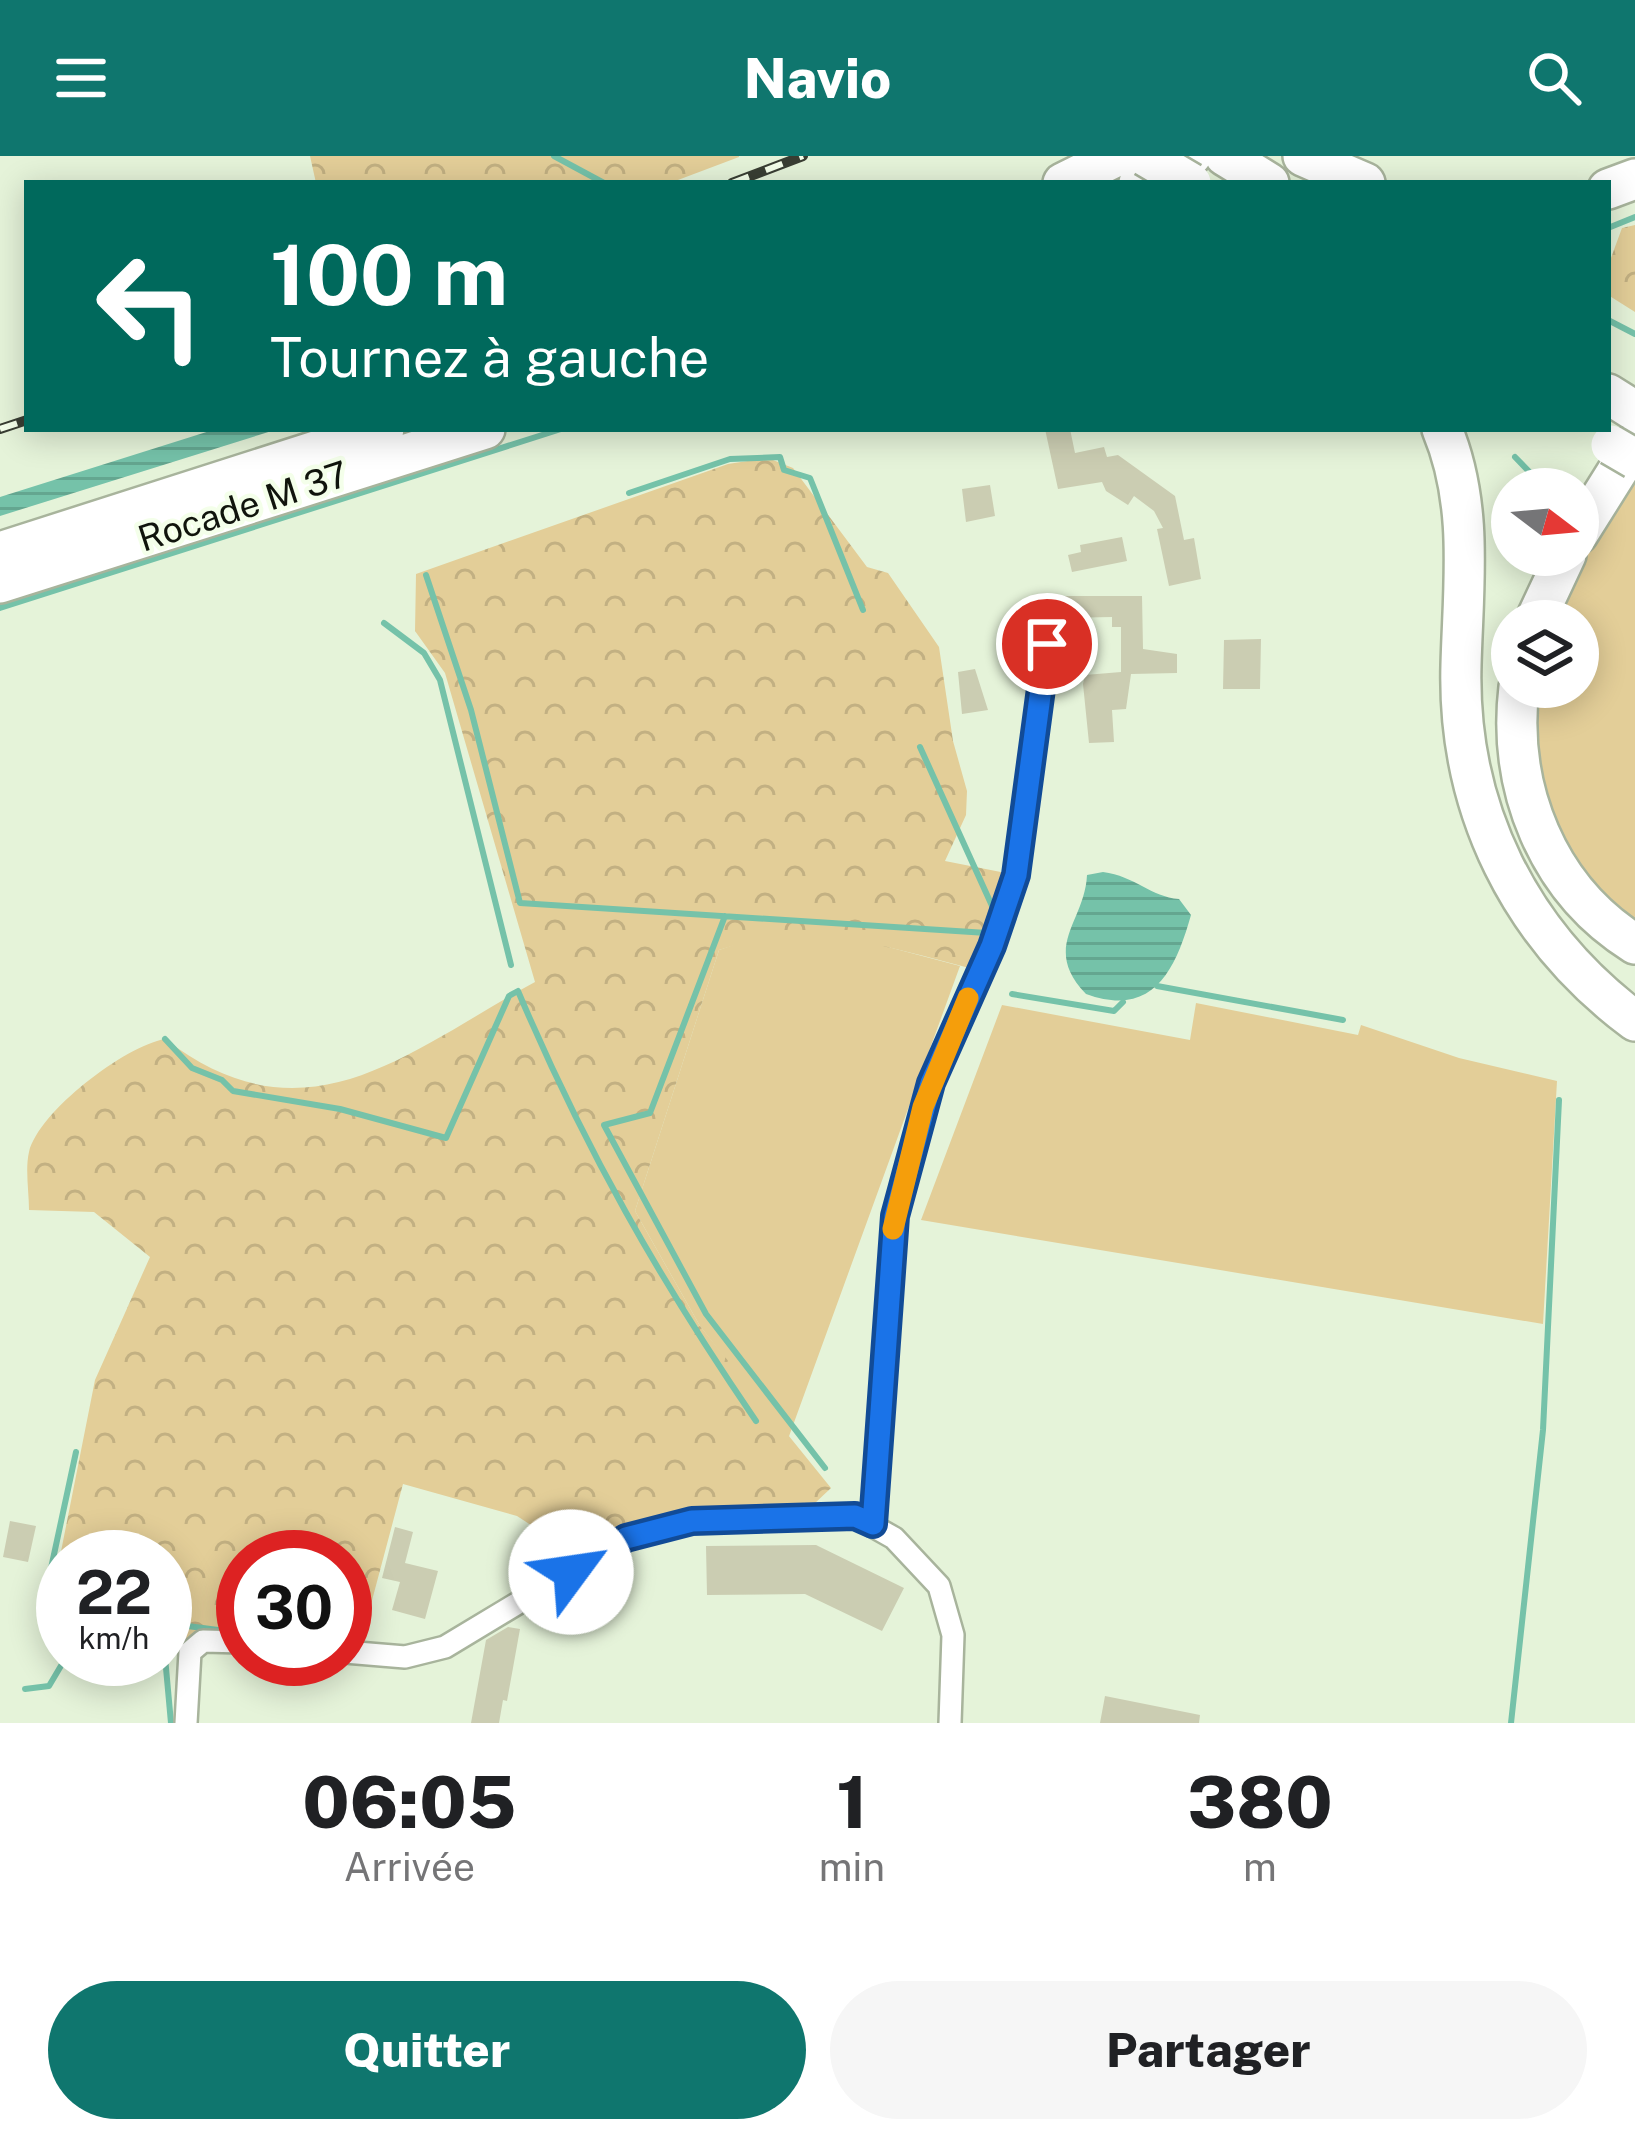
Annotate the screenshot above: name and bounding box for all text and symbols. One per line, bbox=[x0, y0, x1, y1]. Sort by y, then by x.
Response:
icon: menu bbox=[48, 45, 114, 111]
icon: search bbox=[1521, 45, 1587, 111]
text: Navio bbox=[744, 47, 891, 110]
text: 100 m bbox=[270, 225, 508, 324]
icon: left bbox=[72, 228, 228, 384]
text: Tournez à gauche bbox=[270, 326, 709, 389]
street label: Rocade M 37 bbox=[133, 452, 353, 560]
north arrow bbox=[1491, 468, 1599, 576]
map controls bbox=[1491, 468, 1599, 708]
pin bbox=[996, 593, 1098, 695]
button: layers bbox=[1491, 600, 1599, 708]
icon: arrive bbox=[1014, 611, 1080, 677]
position arrow bbox=[508, 1509, 634, 1635]
speed limit sign: 30 bbox=[216, 1530, 372, 1686]
text: 22 bbox=[76, 1557, 152, 1628]
text: km/h bbox=[79, 1620, 149, 1656]
text: 06:05 bbox=[302, 1760, 517, 1844]
text: 1 bbox=[836, 1760, 868, 1844]
text: 380 bbox=[1187, 1760, 1333, 1844]
text: Arrivée bbox=[344, 1844, 475, 1890]
text: min bbox=[819, 1844, 885, 1890]
text: m bbox=[1243, 1844, 1277, 1890]
button: Quitter bbox=[48, 1981, 806, 2119]
button: Partager bbox=[830, 1981, 1587, 2119]

